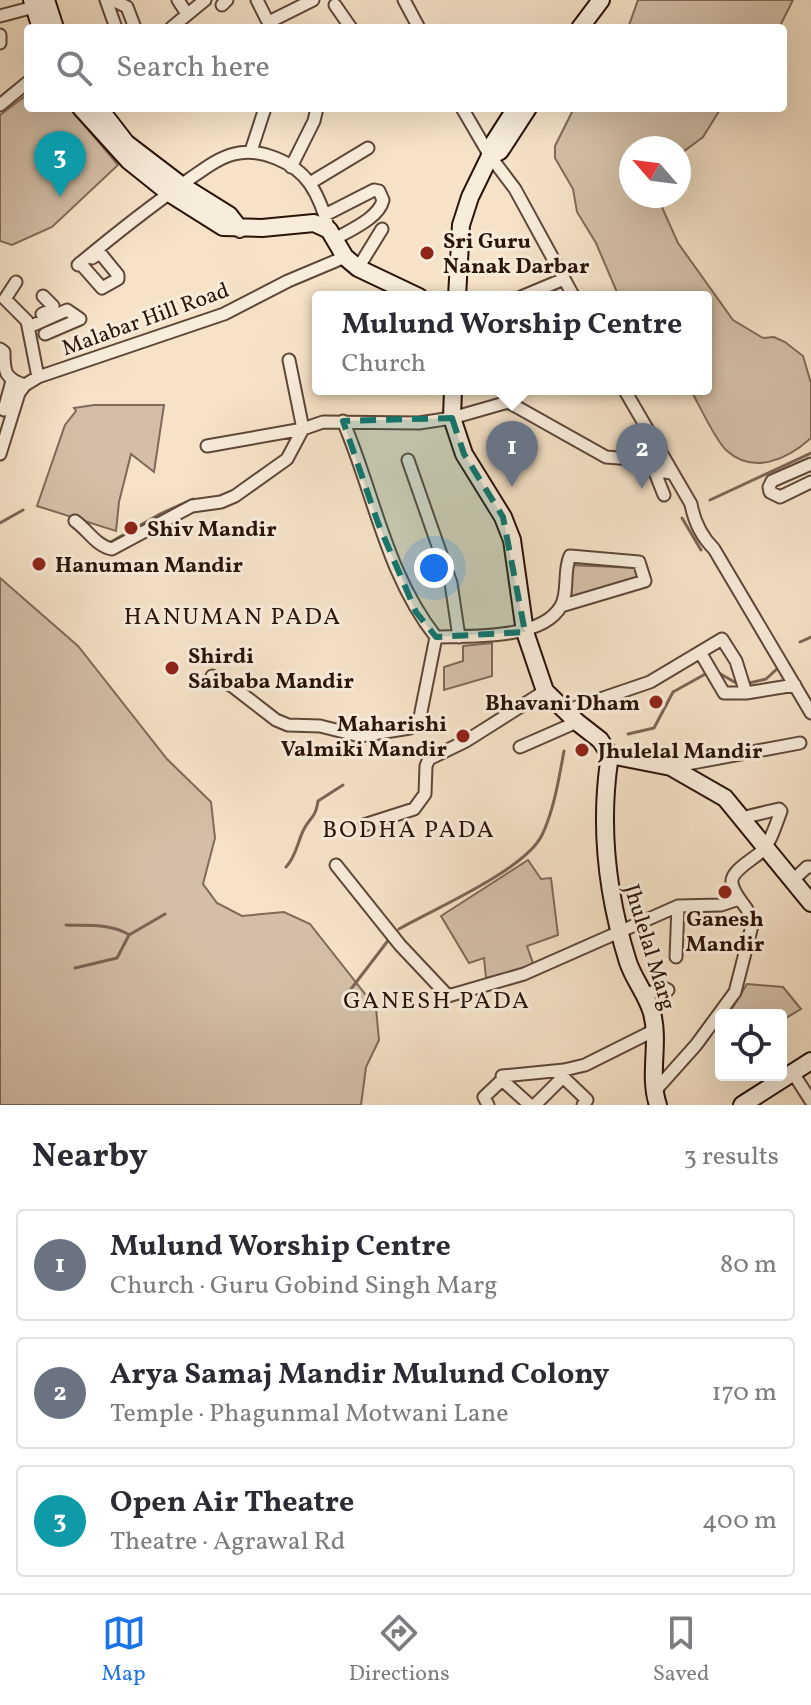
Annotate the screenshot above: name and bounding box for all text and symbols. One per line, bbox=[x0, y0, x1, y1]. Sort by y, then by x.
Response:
search box bbox=[24, 24, 787, 112]
icon: search bbox=[52, 46, 96, 90]
text: Search here bbox=[116, 47, 270, 89]
pin: 3 bbox=[34, 131, 86, 197]
north arrow bbox=[619, 136, 691, 208]
place label: Sri Guru Nanak Darbar bbox=[443, 227, 590, 283]
marker: Sri Guru Nanak Darbar bbox=[418, 244, 436, 262]
street label: Malabar Hill Road bbox=[58, 276, 234, 365]
popup bbox=[312, 291, 712, 395]
text: Mulund Worship Centre bbox=[342, 304, 682, 346]
text: Church bbox=[342, 346, 426, 382]
pin: 1 bbox=[486, 421, 538, 487]
pin: 2 bbox=[616, 423, 668, 489]
place label: Shiv Mandir bbox=[147, 515, 277, 546]
marker: Shiv Mandir bbox=[122, 519, 140, 537]
your location bbox=[414, 548, 454, 588]
place label: Hanuman Mandir bbox=[55, 551, 243, 582]
marker: Hanuman Mandir bbox=[30, 555, 48, 573]
district label: HANUMAN PADA bbox=[124, 601, 342, 635]
place label: Shirdi Saibaba Mandir bbox=[188, 642, 354, 698]
marker: Shirdi Saibaba Mandir bbox=[163, 659, 181, 677]
place label: Bhavani Dham bbox=[485, 689, 640, 720]
marker: Bhavani Dham bbox=[647, 693, 665, 711]
place label: Maharishi Valmiki Mandir bbox=[281, 710, 448, 766]
marker: Maharishi Valmiki Mandir bbox=[454, 727, 472, 745]
place label: Jhulelal Mandir bbox=[597, 737, 763, 768]
marker: Jhulelal Mandir bbox=[573, 741, 591, 759]
district label: BODHA PADA bbox=[322, 814, 496, 848]
street label: Jhulelal Marg bbox=[615, 881, 682, 1015]
marker: Ganesh Mandir bbox=[716, 883, 734, 901]
place label: Ganesh Mandir bbox=[685, 905, 765, 961]
district label: GANESH PADA bbox=[343, 985, 531, 1019]
map controls bbox=[715, 1009, 787, 1081]
button: locate bbox=[715, 1009, 787, 1081]
text: Nearby bbox=[32, 1134, 148, 1181]
text: 3 results bbox=[683, 1139, 779, 1175]
text: Mulund Worship Centre bbox=[110, 1226, 451, 1268]
text: 1 bbox=[55, 1247, 65, 1283]
text: 80 m bbox=[720, 1247, 777, 1283]
text: Church · Guru Gobind Singh Marg bbox=[110, 1268, 497, 1304]
text: Arya Samaj Mandir Mulund Colony bbox=[110, 1354, 609, 1396]
text: 2 bbox=[53, 1375, 67, 1411]
text: 170 m bbox=[712, 1375, 777, 1411]
text: Temple · Phagunmal Motwani Lane bbox=[110, 1396, 509, 1432]
text: Open Air Theatre bbox=[110, 1482, 354, 1524]
text: 3 bbox=[53, 1503, 67, 1539]
text: 400 m bbox=[702, 1503, 777, 1539]
text: Theatre · Agrawal Rd bbox=[110, 1524, 346, 1560]
tab: Map bbox=[102, 1611, 146, 1690]
tab: Directions bbox=[349, 1611, 450, 1690]
tab: Saved bbox=[653, 1611, 709, 1690]

